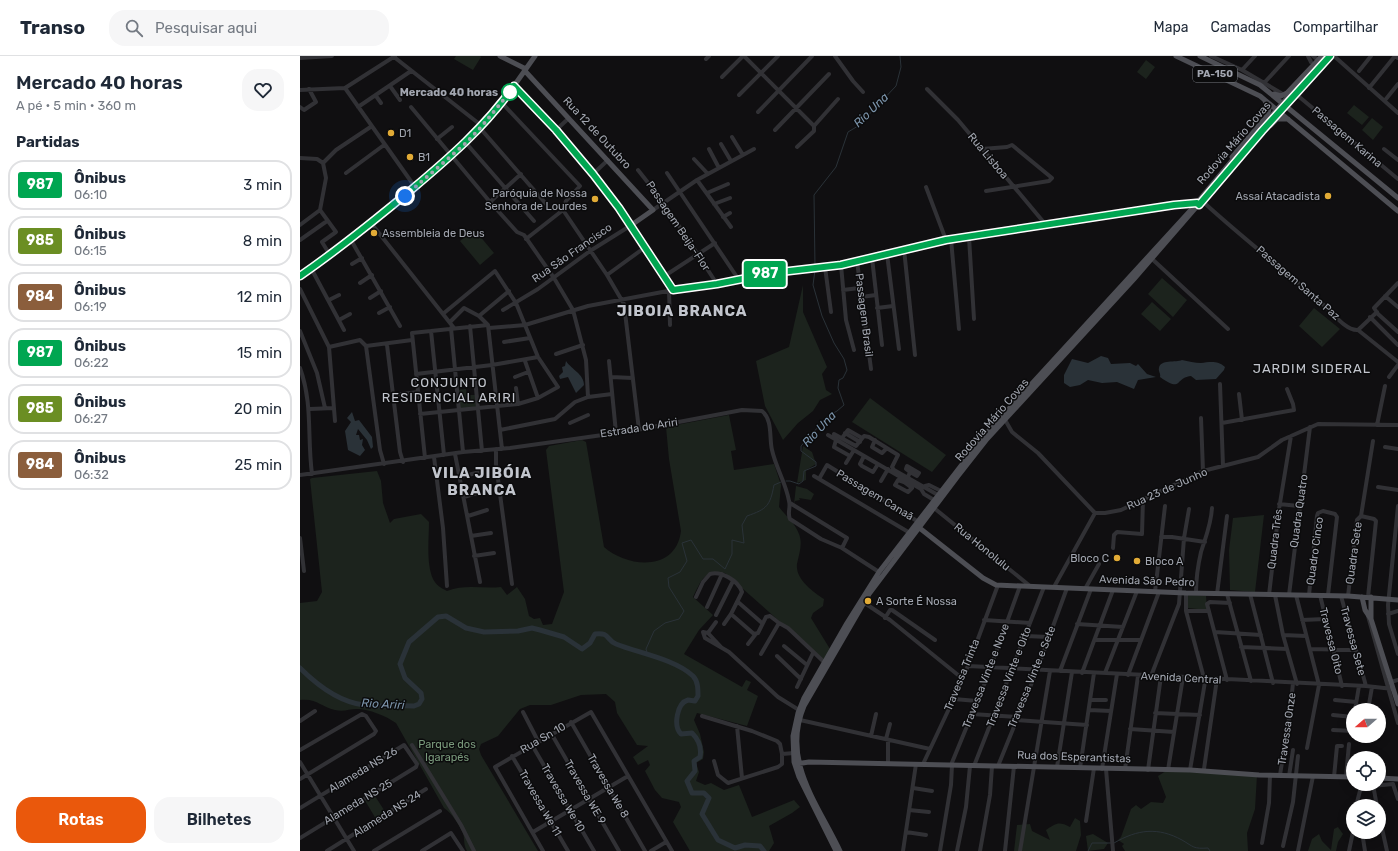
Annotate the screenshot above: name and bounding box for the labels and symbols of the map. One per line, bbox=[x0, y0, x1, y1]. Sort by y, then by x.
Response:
road number: PA-150 bbox=[1193, 66, 1237, 82]
marker: Mercado 40 horas bbox=[501, 83, 519, 101]
place label: Mercado 40 horas bbox=[400, 86, 498, 99]
water label: Rio Una bbox=[851, 90, 891, 130]
street label: Rua 12 de Outubro bbox=[560, 94, 634, 172]
street label: Rodovia Mário Covas bbox=[1195, 99, 1274, 187]
street label: Passagem Karina bbox=[1309, 104, 1385, 170]
place label: D1 bbox=[399, 127, 411, 140]
marker: D1 bbox=[386, 128, 396, 138]
street label: Rua Lisboa bbox=[965, 130, 1011, 182]
place label: B1 bbox=[418, 151, 430, 164]
marker: B1 bbox=[405, 152, 415, 162]
street label: Passagem Beija-Flor bbox=[643, 179, 713, 274]
your location bbox=[395, 186, 415, 206]
place label: Paróquia de Nossa Senhora de Lourdes bbox=[485, 187, 587, 213]
place label: Assaí Atacadista bbox=[1235, 190, 1320, 203]
marker: Assaí Atacadista bbox=[1323, 191, 1333, 201]
marker: Paróquia de Nossa Senhora de Lourdes bbox=[590, 194, 600, 204]
street label: Rua São Francisco bbox=[530, 221, 614, 285]
place label: Assembleia de Deus bbox=[382, 227, 485, 240]
marker: Assembleia de Deus bbox=[369, 228, 379, 238]
street label: Passagem Santa Paz bbox=[1253, 243, 1343, 323]
line badge: 987 bbox=[742, 261, 788, 287]
street label: Passagem Brasil bbox=[852, 273, 876, 357]
district label: JIBOIA BRANCA bbox=[616, 302, 748, 320]
district label: JARDIM SIDERAL bbox=[1253, 361, 1371, 376]
district label: CONJUNTO RESIDENCIAL ARIRI bbox=[382, 375, 516, 405]
street label: Rodovia Mário Covas bbox=[953, 376, 1032, 464]
water label: Rio Una bbox=[799, 408, 839, 450]
street label: Estrada do Ariri bbox=[599, 415, 679, 441]
district label: VILA JIBÓIA BRANCA bbox=[432, 464, 532, 499]
street label: Rua 23 de Junho bbox=[1125, 465, 1209, 513]
street label: Passagem Canaã bbox=[834, 467, 916, 523]
street label: Quadra Quatro bbox=[1287, 473, 1311, 549]
street label: Quadra Três bbox=[1265, 508, 1285, 570]
street label: Quadro Cinco bbox=[1304, 516, 1326, 586]
street label: Rua Honolulu bbox=[951, 520, 1013, 574]
street label: Quadra Sete bbox=[1343, 521, 1365, 585]
place label: Bloco C bbox=[1070, 552, 1109, 565]
marker: Bloco C bbox=[1112, 553, 1122, 563]
place label: Bloco A bbox=[1145, 555, 1184, 568]
marker: Bloco A bbox=[1132, 556, 1142, 566]
street label: Avenida São Pedro bbox=[1099, 573, 1195, 589]
place label: A Sorte É Nossa bbox=[876, 595, 957, 608]
marker: A Sorte É Nossa bbox=[863, 596, 873, 606]
street label: Travessa Sete bbox=[1338, 605, 1368, 677]
street label: Travessa Oito bbox=[1316, 606, 1346, 676]
street label: Travessa Vinte e Nove bbox=[960, 622, 1012, 730]
street label: Travessa Vinte e Sete bbox=[1006, 624, 1058, 730]
street label: Travessa Vinte e Oito bbox=[984, 625, 1034, 729]
street label: Travessa Trinta bbox=[942, 637, 982, 713]
street label: Avenida Central bbox=[1140, 669, 1222, 687]
street label: Travessa Onze bbox=[1275, 692, 1299, 766]
water label: Rio Ariri bbox=[361, 696, 406, 712]
north arrow bbox=[1346, 703, 1386, 743]
street label: Rua Sn 10 bbox=[518, 720, 568, 756]
park label: Parque dos Igarapés bbox=[418, 738, 476, 764]
street label: Alameda NS 26 bbox=[326, 744, 400, 796]
street label: Rua dos Esperantistas bbox=[1017, 749, 1132, 765]
street label: Travessa We 8 bbox=[584, 752, 632, 820]
street label: Travessa WE 9 bbox=[561, 758, 609, 826]
street label: Travessa We 10 bbox=[538, 762, 588, 834]
street label: Travessa We 11 bbox=[516, 768, 564, 838]
street label: Alameda NS 25 bbox=[321, 776, 395, 828]
street label: Alameda NS 24 bbox=[351, 788, 424, 840]

